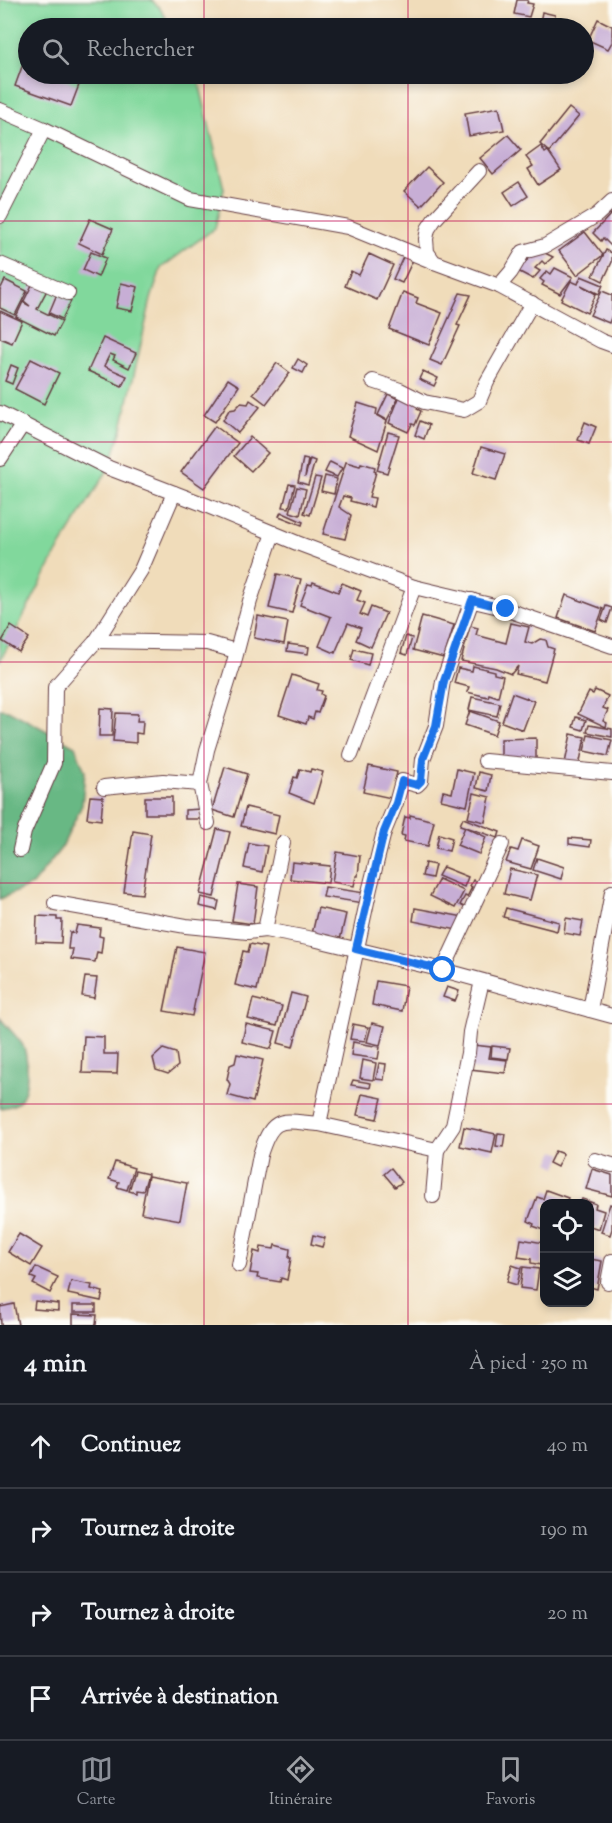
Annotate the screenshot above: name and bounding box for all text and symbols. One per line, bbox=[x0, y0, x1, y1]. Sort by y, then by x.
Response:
search box bbox=[18, 18, 594, 84]
icon: search bbox=[39, 35, 72, 68]
text: Rechercher bbox=[87, 35, 194, 67]
route end bbox=[492, 595, 518, 621]
route start bbox=[429, 956, 455, 982]
map controls bbox=[540, 1199, 594, 1307]
button: locate bbox=[540, 1199, 594, 1253]
button: layers bbox=[540, 1253, 594, 1307]
text: 4 min bbox=[24, 1346, 87, 1383]
text: À pied · 250 m bbox=[469, 1350, 588, 1379]
icon: ahead bbox=[24, 1430, 57, 1463]
text: Continuez bbox=[81, 1430, 181, 1462]
text: 40 m bbox=[547, 1432, 588, 1461]
icon: right bbox=[24, 1514, 57, 1547]
text: Tournez à droite bbox=[81, 1514, 235, 1546]
text: 190 m bbox=[540, 1516, 588, 1545]
icon: right bbox=[24, 1598, 57, 1631]
text: Tournez à droite bbox=[81, 1598, 235, 1630]
text: 20 m bbox=[547, 1600, 588, 1629]
icon: arrive bbox=[24, 1682, 57, 1715]
text: Arrivée à destination bbox=[81, 1682, 278, 1714]
tab: Carte bbox=[77, 1753, 116, 1812]
tab: Itinéraire bbox=[269, 1753, 332, 1812]
tab: Favoris bbox=[486, 1753, 535, 1812]

